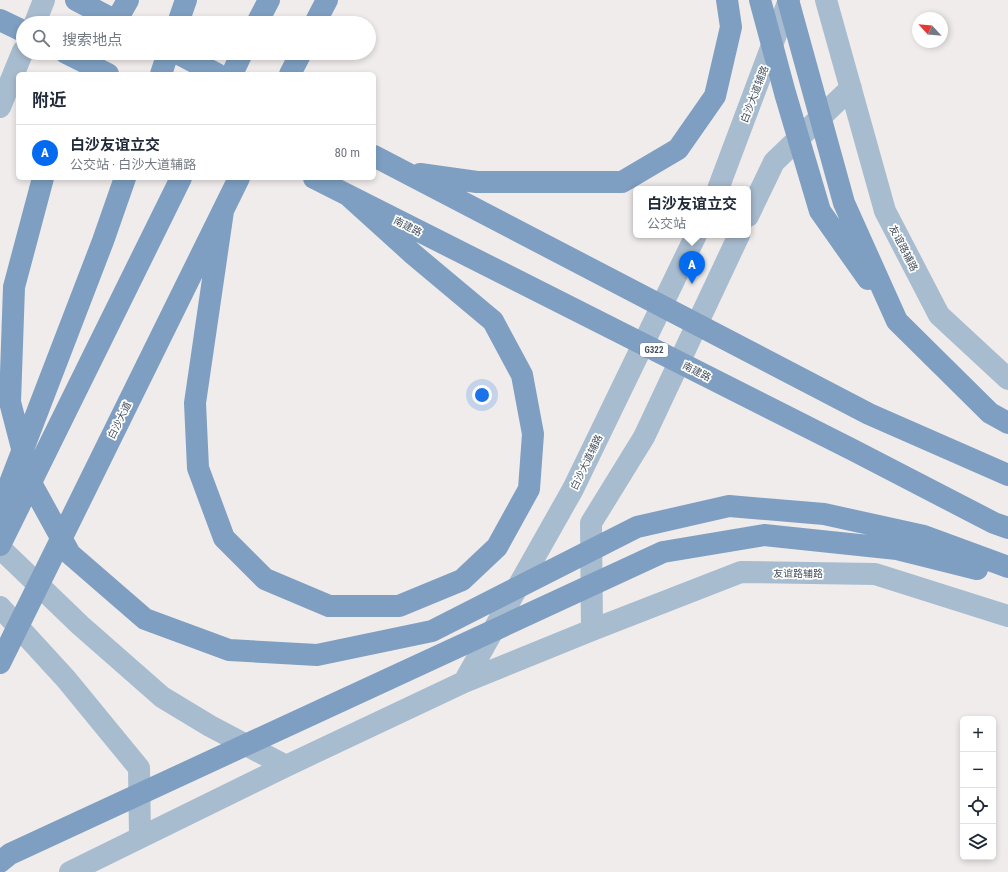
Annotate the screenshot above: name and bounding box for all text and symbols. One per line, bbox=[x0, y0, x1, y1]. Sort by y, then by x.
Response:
north arrow bbox=[912, 12, 948, 48]
search box bbox=[16, 16, 376, 60]
icon: search bbox=[30, 27, 52, 49]
text: 搜索地点 bbox=[62, 31, 122, 49]
street label: 白沙大道辅路 bbox=[739, 64, 770, 124]
text: 附近 bbox=[32, 90, 66, 110]
text: 白沙友谊立交 bbox=[70, 136, 160, 154]
text: A bbox=[41, 145, 49, 160]
text: 80 m bbox=[334, 145, 360, 160]
text: 公交站 · 白沙大道辅路 bbox=[70, 157, 196, 172]
popup bbox=[633, 186, 751, 238]
text: 白沙友谊立交 bbox=[647, 195, 737, 213]
street label: 南建路 bbox=[392, 215, 424, 238]
text: 公交站 bbox=[647, 216, 686, 231]
street label: 友谊路辅路 bbox=[887, 223, 920, 273]
pin: A bbox=[679, 251, 705, 284]
road number: G322 bbox=[640, 343, 668, 357]
street label: 南建路 bbox=[681, 360, 713, 383]
your location bbox=[472, 385, 492, 405]
street label: 白沙大道 bbox=[106, 400, 133, 441]
street label: 白沙大道辅路 bbox=[568, 433, 605, 492]
street label: 友谊路辅路 bbox=[773, 568, 823, 579]
map controls bbox=[960, 716, 996, 860]
button: + bbox=[960, 716, 996, 752]
button: − bbox=[960, 752, 996, 788]
button: locate bbox=[960, 788, 996, 824]
button: layers bbox=[960, 824, 996, 860]

